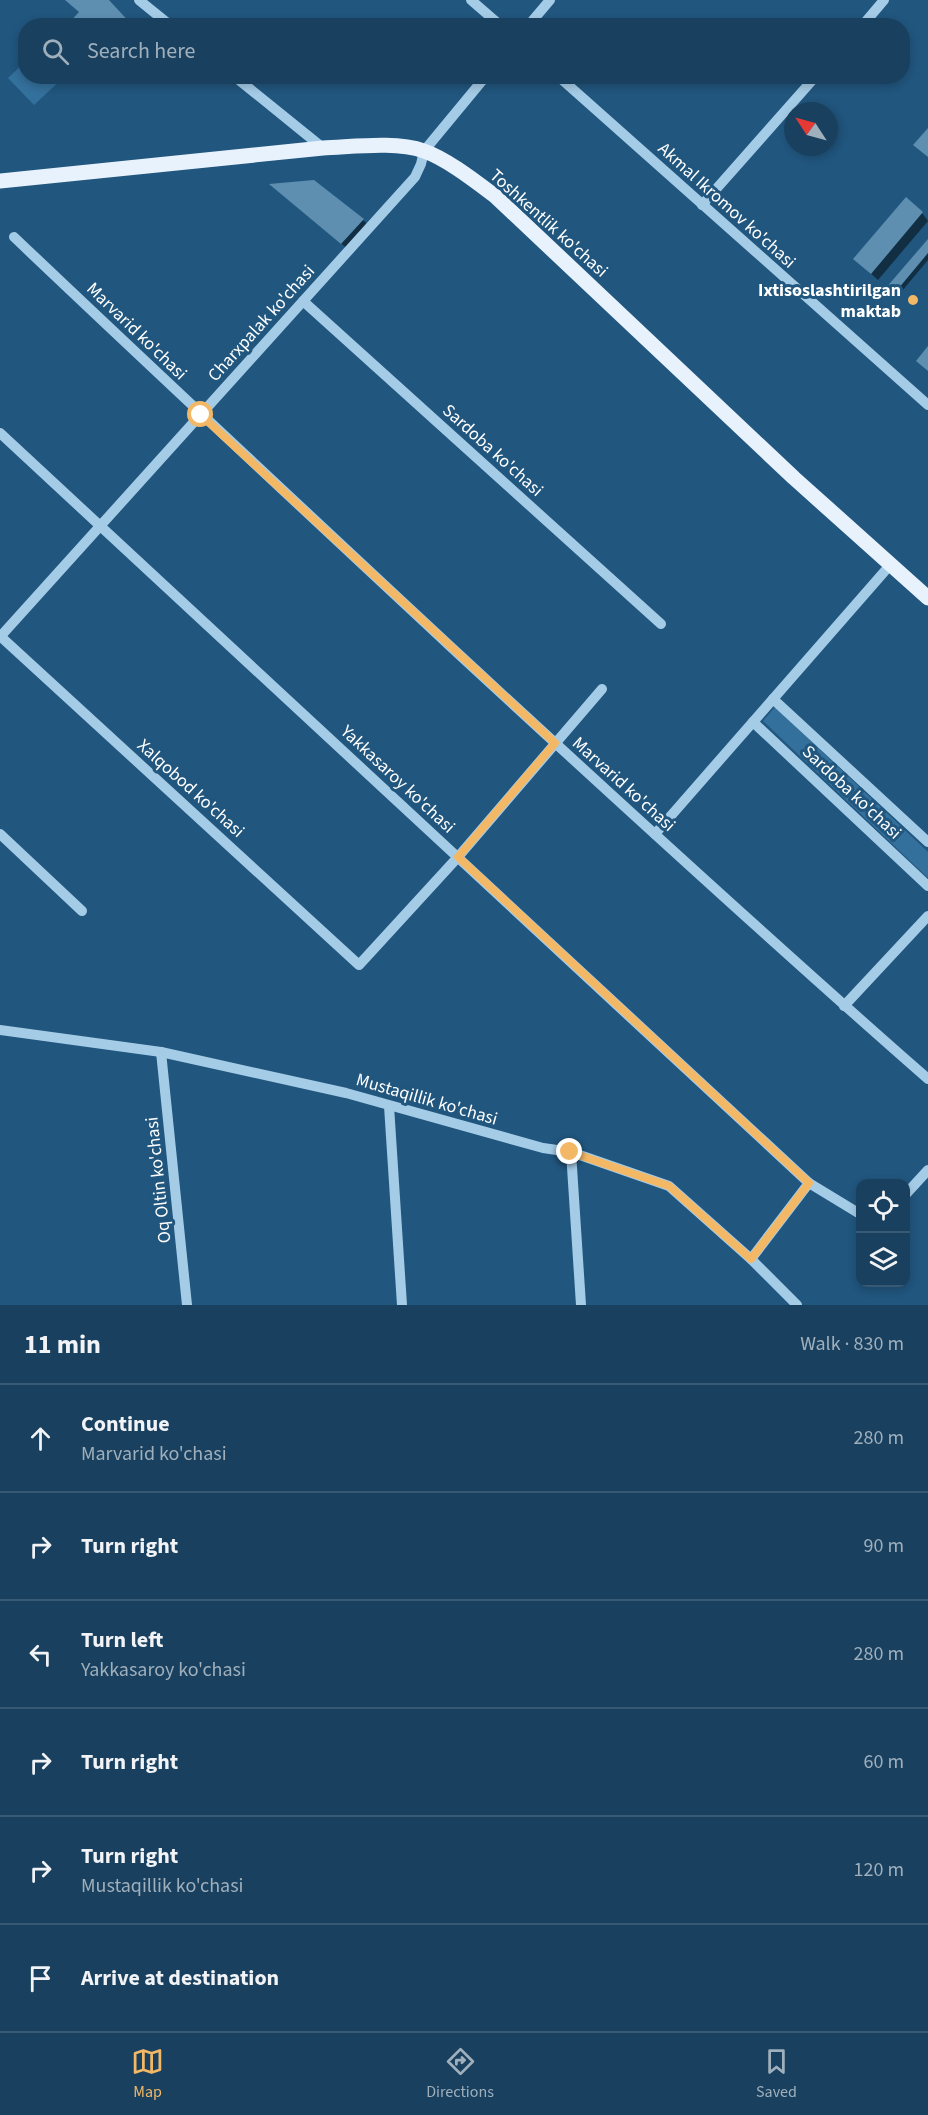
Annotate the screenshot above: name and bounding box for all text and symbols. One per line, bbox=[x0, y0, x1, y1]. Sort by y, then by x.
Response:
search box bbox=[18, 18, 910, 84]
icon: search bbox=[39, 35, 72, 68]
text: Search here bbox=[87, 35, 195, 67]
north arrow bbox=[784, 102, 838, 156]
street label: Akmal Ikromov ko'chasi bbox=[652, 137, 801, 274]
street label: Toshkentlik ko'chasi bbox=[484, 163, 613, 283]
street label: Charxpalak ko'chasi bbox=[202, 260, 321, 387]
street label: Marvarid ko'chasi bbox=[81, 277, 192, 386]
place label: Ixtisoslashtirilgan maktab bbox=[758, 278, 901, 324]
marker: Ixtisoslashtirilgan maktab bbox=[906, 293, 920, 307]
street label: Sardoba ko'chasi bbox=[437, 398, 548, 502]
route start bbox=[187, 401, 213, 427]
street label: Yakkasaroy ko'chasi bbox=[334, 719, 460, 839]
street label: Marvarid ko'chasi bbox=[567, 731, 681, 838]
street label: Xalqobod ko'chasi bbox=[132, 733, 250, 843]
street label: Sardoba ko'chasi bbox=[796, 740, 907, 845]
street label: Mustaqillik ko'chasi bbox=[353, 1067, 501, 1132]
street label: Oq Oltin ko'chasi bbox=[139, 1116, 178, 1244]
route end bbox=[556, 1138, 582, 1164]
map controls bbox=[856, 1179, 910, 1287]
button: locate bbox=[856, 1179, 910, 1233]
button: layers bbox=[856, 1233, 910, 1287]
text: 11 min bbox=[24, 1326, 101, 1363]
text: Walk · 830 m bbox=[800, 1330, 904, 1358]
text: Continue bbox=[81, 1408, 170, 1440]
icon: ahead bbox=[24, 1422, 57, 1455]
text: 280 m bbox=[854, 1424, 904, 1452]
text: Marvarid ko'chasi bbox=[81, 1440, 227, 1468]
icon: right bbox=[24, 1530, 57, 1563]
text: Turn right bbox=[81, 1530, 178, 1562]
text: 90 m bbox=[864, 1532, 904, 1560]
text: Turn left bbox=[81, 1624, 163, 1656]
icon: left bbox=[24, 1638, 57, 1671]
text: 280 m bbox=[854, 1640, 904, 1668]
text: Yakkasaroy ko'chasi bbox=[81, 1656, 246, 1684]
icon: right bbox=[24, 1746, 57, 1779]
text: Turn right bbox=[81, 1746, 178, 1778]
text: 60 m bbox=[864, 1748, 904, 1776]
text: Turn right bbox=[81, 1840, 178, 1872]
icon: right bbox=[24, 1854, 57, 1887]
text: 120 m bbox=[854, 1856, 904, 1884]
text: Mustaqillik ko'chasi bbox=[81, 1872, 243, 1900]
icon: arrive bbox=[24, 1962, 57, 1995]
text: Arrive at destination bbox=[81, 1962, 279, 1994]
tab: Map bbox=[131, 2045, 164, 2103]
tab: Directions bbox=[426, 2045, 494, 2103]
tab: Saved bbox=[756, 2045, 797, 2103]

